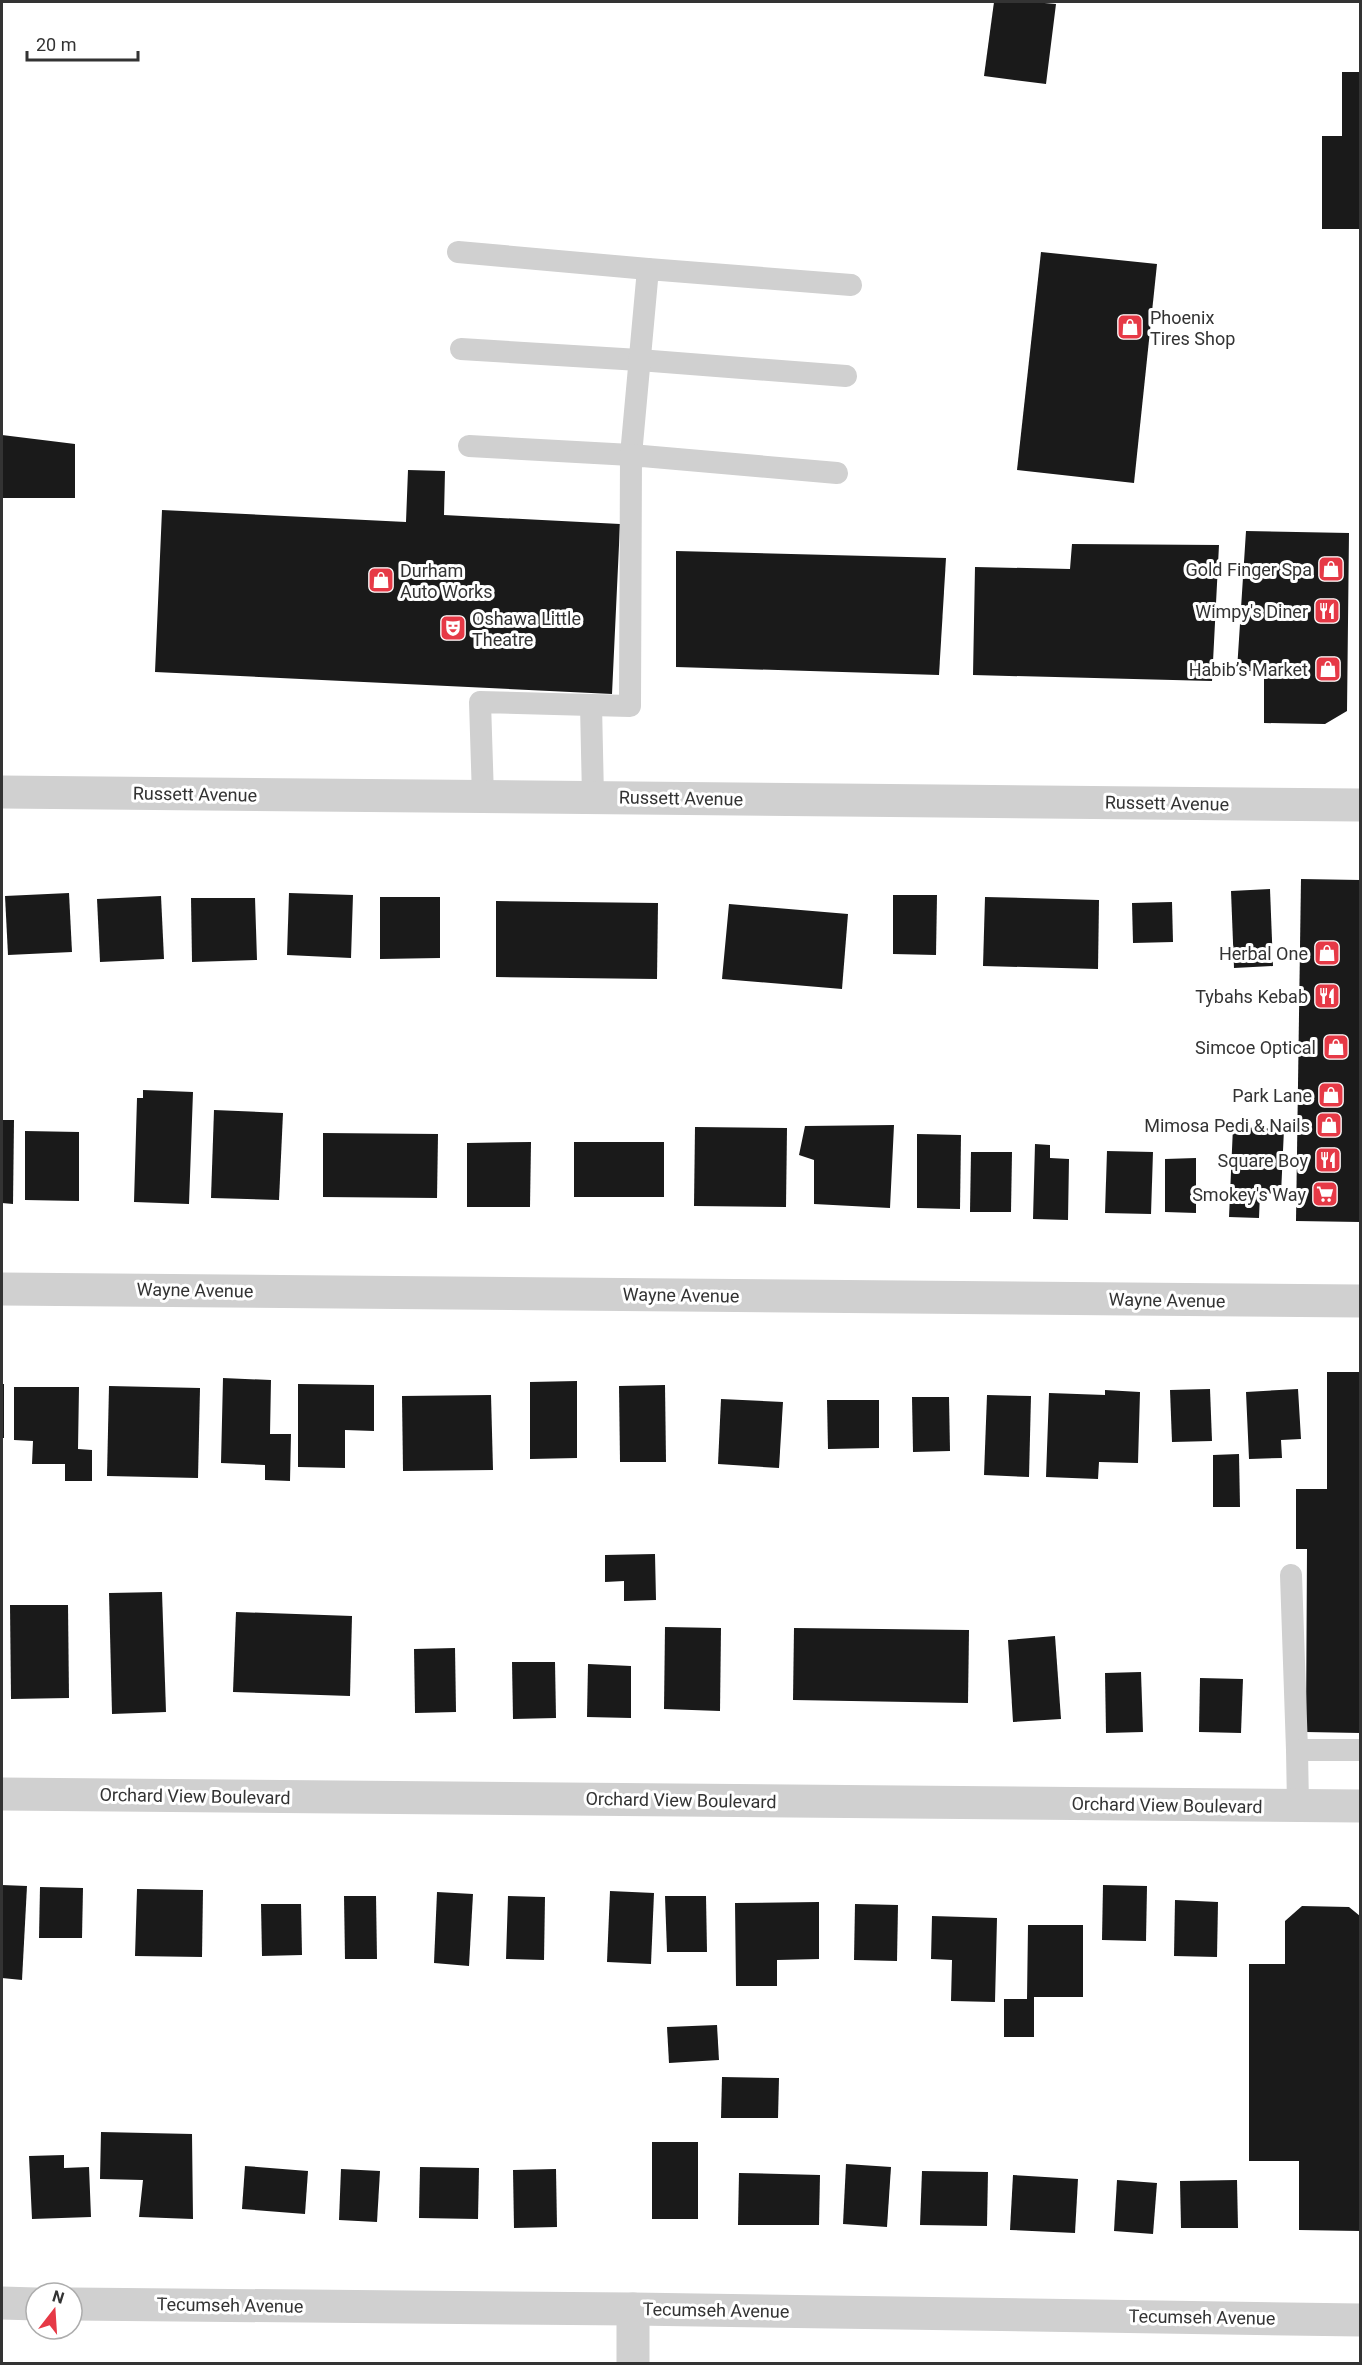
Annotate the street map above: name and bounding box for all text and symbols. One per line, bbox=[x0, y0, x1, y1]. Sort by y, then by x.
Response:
scale bar bbox=[27, 24, 138, 62]
text: 20 m bbox=[36, 34, 76, 55]
place label: Phoenix Tires Shop bbox=[1150, 307, 1235, 349]
shop icon: Phoenix Tires Shop bbox=[1115, 312, 1145, 342]
shop icon: Gold Finger Spa bbox=[1316, 554, 1346, 584]
place label: Gold Finger Spa bbox=[1185, 559, 1312, 580]
place label: Durham Auto Works bbox=[400, 560, 493, 602]
shop icon: Durham Auto Works bbox=[366, 565, 396, 595]
restaurant icon: Wimpy's Diner bbox=[1312, 596, 1342, 626]
place label: Wimpy's Diner bbox=[1195, 601, 1308, 622]
place label: Oshawa Little Theatre bbox=[472, 608, 581, 650]
theatre icon: Oshawa Little Theatre bbox=[438, 613, 468, 643]
shop icon: Habib’s Market bbox=[1313, 654, 1343, 684]
place label: Habib’s Market bbox=[1189, 659, 1308, 680]
street label: Russett Avenue bbox=[133, 782, 257, 806]
street label: Russett Avenue bbox=[619, 786, 743, 810]
street label: Russett Avenue bbox=[1105, 791, 1229, 815]
shop icon: Herbal One bbox=[1312, 938, 1342, 968]
place label: Herbal One bbox=[1219, 943, 1308, 964]
restaurant icon: Tybahs Kebab bbox=[1312, 981, 1342, 1011]
place label: Tybahs Kebab bbox=[1195, 986, 1308, 1007]
shop icon: Simcoe Optical bbox=[1321, 1032, 1351, 1062]
place label: Simcoe Optical bbox=[1195, 1037, 1316, 1058]
shop icon: Park Lane bbox=[1316, 1080, 1346, 1110]
place label: Park Lane bbox=[1232, 1085, 1312, 1106]
shop icon: Mimosa Pedi & Nails bbox=[1314, 1110, 1344, 1140]
place label: Mimosa Pedi & Nails bbox=[1144, 1115, 1310, 1136]
restaurant icon: Square Boy bbox=[1313, 1145, 1343, 1175]
place label: Square Boy bbox=[1218, 1150, 1308, 1171]
supermarket icon: Smokey's Way bbox=[1310, 1179, 1340, 1209]
place label: Smokey's Way bbox=[1192, 1184, 1306, 1205]
street label: Wayne Avenue bbox=[136, 1278, 254, 1302]
street label: Wayne Avenue bbox=[622, 1283, 740, 1307]
street label: Wayne Avenue bbox=[1108, 1288, 1226, 1312]
street label: Orchard View Boulevard bbox=[99, 1784, 291, 1808]
street label: Orchard View Boulevard bbox=[585, 1788, 777, 1812]
street label: Orchard View Boulevard bbox=[1071, 1793, 1263, 1817]
north arrow bbox=[24, 2281, 84, 2341]
text: N bbox=[50, 2286, 66, 2308]
street label: Tecumseh Avenue bbox=[157, 2293, 303, 2317]
street label: Tecumseh Avenue bbox=[643, 2298, 789, 2322]
street label: Tecumseh Avenue bbox=[1129, 2305, 1275, 2329]

